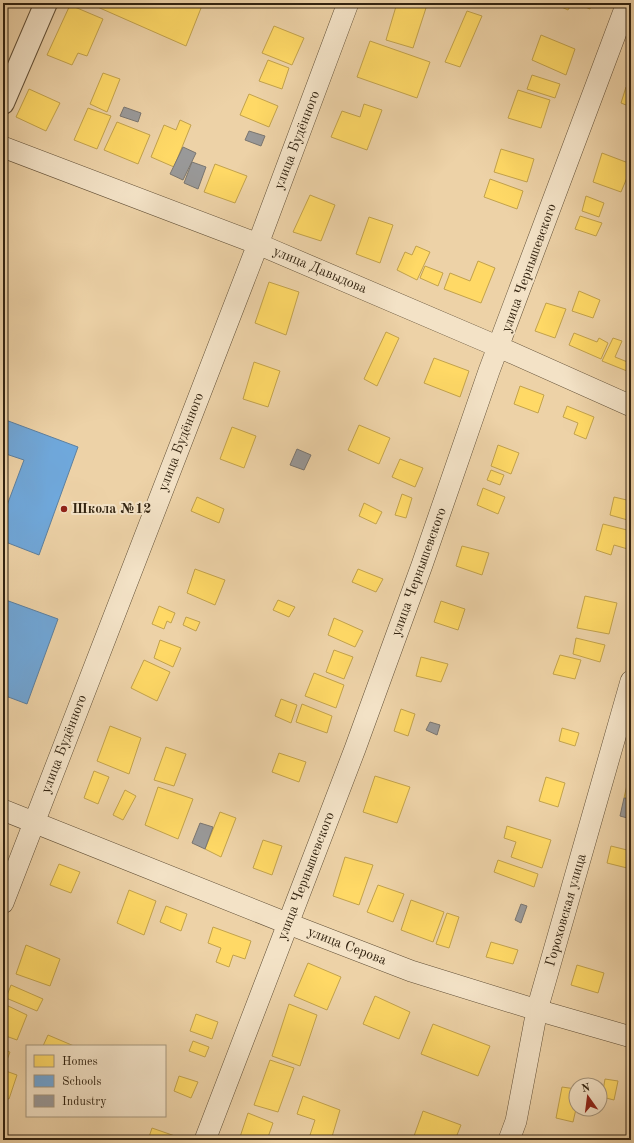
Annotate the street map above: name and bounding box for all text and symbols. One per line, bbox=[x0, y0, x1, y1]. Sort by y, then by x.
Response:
street label: улица Будённого bbox=[272, 89, 322, 191]
street label: улица Чернышевского bbox=[499, 202, 559, 334]
street label: улица Давыдова bbox=[271, 244, 369, 296]
street label: улица Будённого bbox=[156, 391, 206, 493]
place label: Школа №12 bbox=[72, 502, 151, 516]
marker: Школа №12 bbox=[59, 504, 69, 514]
street label: улица Чернышевского bbox=[389, 506, 449, 638]
street label: улица Будённого bbox=[39, 693, 89, 795]
street label: улица Чернышевского bbox=[275, 810, 337, 942]
street label: Гороховская улица bbox=[543, 852, 589, 968]
street label: улица Серова bbox=[306, 925, 389, 968]
legend bbox=[26, 1045, 166, 1117]
text: Homes bbox=[62, 1056, 98, 1068]
text: Schools bbox=[62, 1076, 102, 1088]
north arrow bbox=[568, 1077, 608, 1117]
text: N bbox=[581, 1082, 592, 1095]
text: Industry bbox=[62, 1096, 107, 1108]

